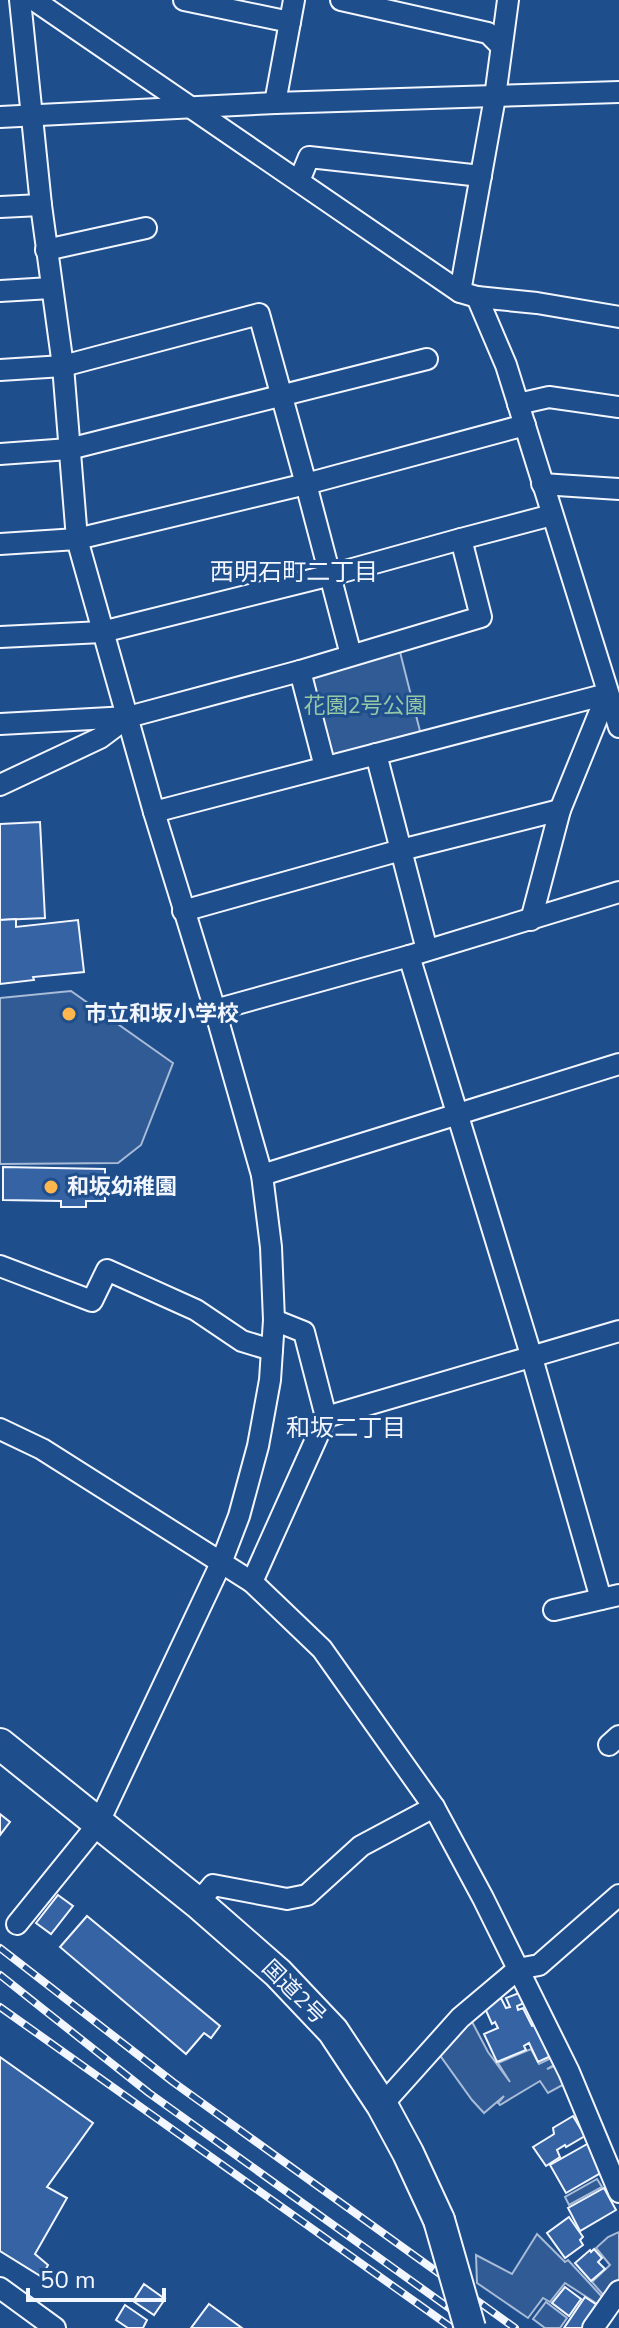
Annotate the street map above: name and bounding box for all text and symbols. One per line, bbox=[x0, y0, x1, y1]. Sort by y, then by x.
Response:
district label: 西明石町二丁目 bbox=[210, 556, 378, 588]
park label: 花園2号公園 bbox=[303, 691, 427, 721]
place label: 市立和坂小学校 bbox=[85, 999, 239, 1029]
marker: 市立和坂小学校 bbox=[60, 1005, 78, 1023]
place label: 和坂幼稚園 bbox=[67, 1172, 177, 1202]
marker: 和坂幼稚園 bbox=[42, 1178, 60, 1196]
district label: 和坂二丁目 bbox=[286, 1412, 406, 1444]
street label: 国道2号 bbox=[255, 1953, 333, 2031]
scale bar bbox=[28, 2252, 164, 2302]
text: 50 m bbox=[40, 2264, 96, 2296]

